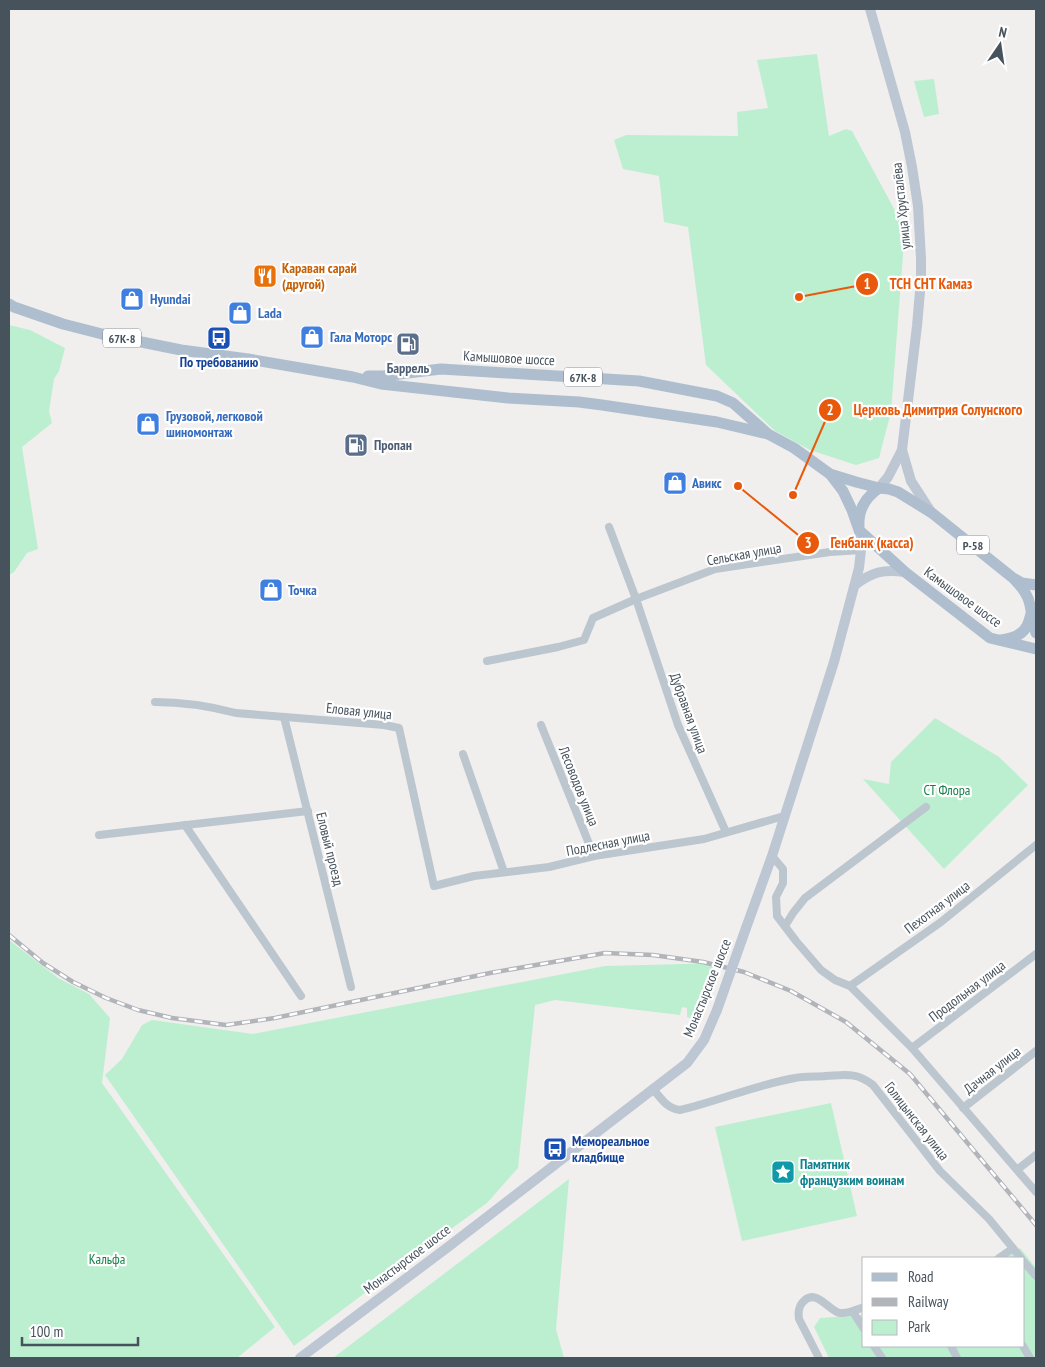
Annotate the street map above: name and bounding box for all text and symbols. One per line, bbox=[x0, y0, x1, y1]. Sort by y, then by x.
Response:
north arrow bbox=[975, 20, 1025, 70]
text: N bbox=[997, 23, 1009, 42]
street label: улица Хрусталёва bbox=[887, 162, 915, 250]
place label: Караван сарай (другой) bbox=[282, 259, 357, 293]
restaurant icon: Караван сарай (другой) bbox=[252, 263, 278, 289]
callout: ТСН СНТ Камаз bbox=[855, 269, 983, 299]
text: 1 bbox=[863, 274, 871, 293]
text: ТСН СНТ Камаз bbox=[890, 274, 972, 293]
shop icon: Hyundai bbox=[119, 286, 145, 312]
place label: Hyundai bbox=[150, 290, 191, 308]
shop icon: Lada bbox=[227, 300, 253, 326]
place label: Lada bbox=[258, 304, 282, 322]
shop icon: Гала Моторс bbox=[299, 324, 325, 350]
bus stop icon: По требованию bbox=[206, 325, 232, 351]
road number: 67К-8 bbox=[103, 328, 141, 348]
place label: Гала Моторс bbox=[330, 328, 392, 346]
fuel station icon: Баррель bbox=[395, 331, 421, 357]
street label: Камышовое шоссе bbox=[463, 347, 556, 369]
place label: По требованию bbox=[180, 353, 259, 371]
place label: Баррель bbox=[387, 359, 430, 377]
road number: 67К-8 bbox=[564, 368, 602, 387]
callout: Церковь Димитрия Солунского bbox=[818, 395, 1032, 425]
text: 2 bbox=[826, 400, 834, 419]
text: Церковь Димитрия Солунского bbox=[854, 400, 1023, 419]
place label: Грузовой, легковой шиномонтаж bbox=[166, 407, 263, 441]
shop icon: Грузовой, легковой шиномонтаж bbox=[135, 411, 161, 437]
fuel station icon: Пропан bbox=[343, 432, 369, 458]
place label: Пропан bbox=[374, 436, 412, 454]
shop icon: Авикс bbox=[662, 470, 688, 496]
place label: Авикс bbox=[691, 474, 722, 492]
callout: Генбанк (касса) bbox=[795, 528, 924, 558]
text: 3 bbox=[804, 533, 812, 552]
text: Генбанк (касса) bbox=[830, 533, 914, 552]
road number: Р-58 bbox=[957, 536, 989, 554]
street label: Сельская улица bbox=[705, 539, 783, 569]
street label: Камышовое шоссе bbox=[921, 563, 1006, 631]
shop icon: Точка bbox=[258, 577, 284, 603]
place label: Точка bbox=[288, 581, 317, 599]
street label: Дубравная улица bbox=[666, 670, 712, 756]
street label: Еловая улица bbox=[325, 699, 393, 723]
street label: Лесоводов улица bbox=[554, 742, 603, 829]
park label: СТ Флора bbox=[924, 781, 970, 799]
street label: Еловый проезд bbox=[312, 810, 348, 888]
street label: Подлесная улица bbox=[565, 826, 651, 860]
street label: Пехотная улица bbox=[901, 876, 973, 938]
street label: Монастырское шоссе bbox=[679, 936, 735, 1040]
street label: Продольная улица bbox=[925, 956, 1009, 1026]
street label: Дачная улица bbox=[960, 1042, 1024, 1098]
street label: Голицынская улица bbox=[881, 1078, 953, 1164]
place label: Мемореальное кладбище bbox=[572, 1132, 650, 1166]
bus stop icon: Мемореальное кладбище bbox=[542, 1136, 568, 1162]
place label: Памятник французким воинам bbox=[800, 1155, 905, 1189]
place icon: Памятник французким воинам bbox=[770, 1159, 796, 1185]
street label: Монастырское шоссе bbox=[360, 1220, 454, 1298]
park label: Кальфа bbox=[89, 1250, 125, 1268]
legend bbox=[862, 1257, 1025, 1347]
text: Road bbox=[908, 1267, 934, 1286]
text: Railway bbox=[908, 1292, 949, 1311]
scale bar bbox=[22, 1314, 139, 1346]
text: Park bbox=[908, 1317, 930, 1336]
text: 100 m bbox=[30, 1322, 63, 1341]

